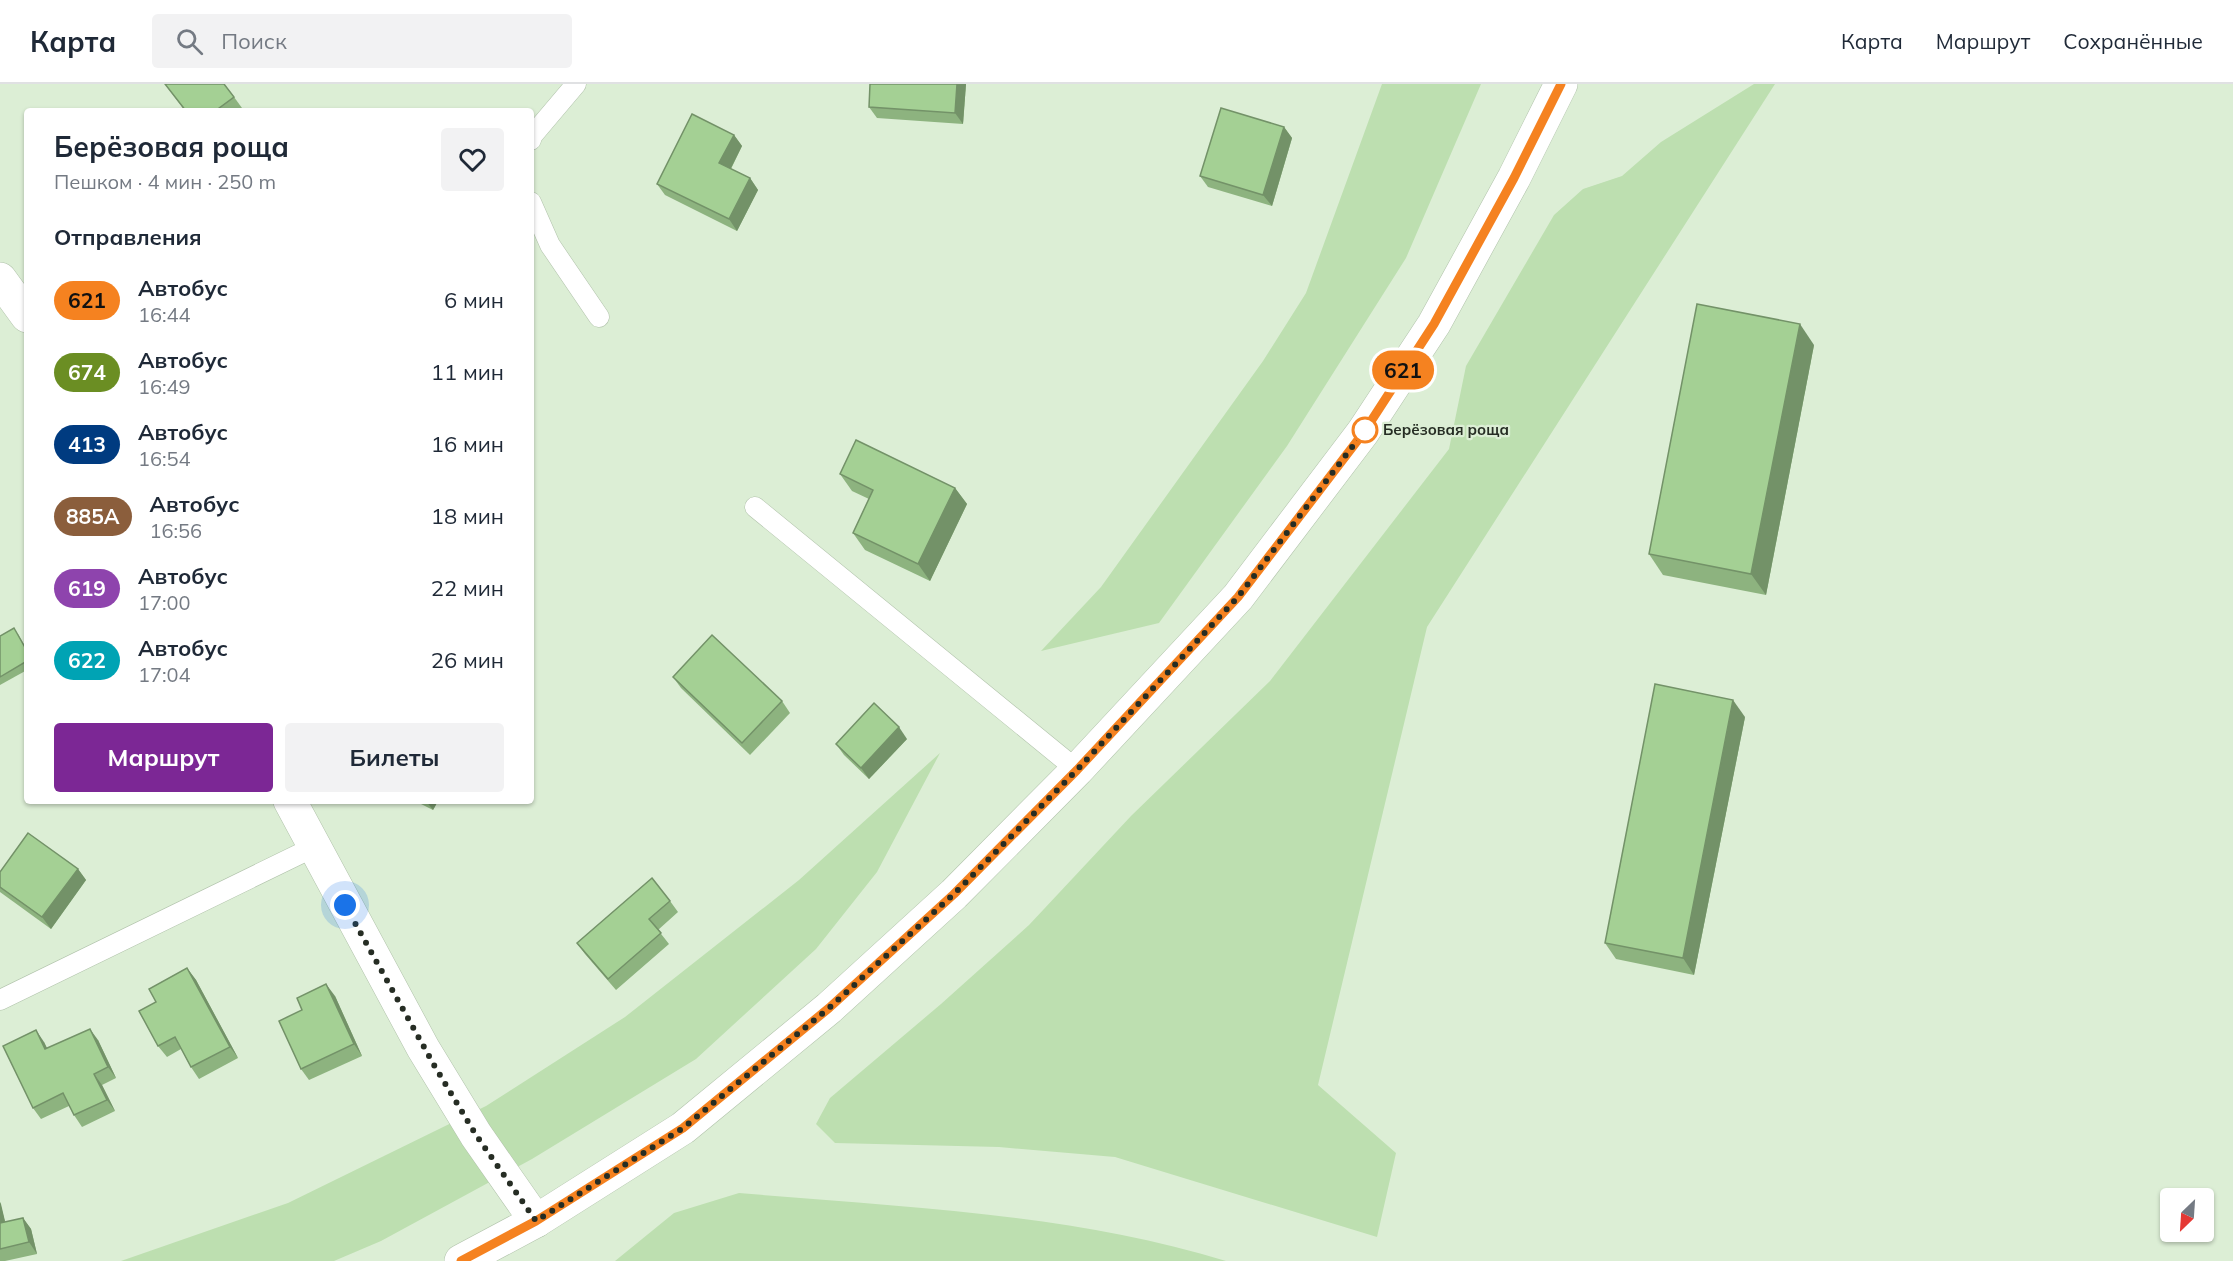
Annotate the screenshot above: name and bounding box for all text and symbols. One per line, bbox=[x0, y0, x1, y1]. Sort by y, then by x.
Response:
search box bbox=[152, 14, 572, 68]
text: Карта bbox=[30, 24, 116, 59]
icon: search bbox=[173, 25, 206, 58]
text: Поиск bbox=[221, 27, 287, 55]
text: Карта bbox=[1841, 28, 1903, 54]
text: Маршрут bbox=[1936, 28, 2030, 54]
text: Сохранённые bbox=[2063, 28, 2203, 54]
button: heart bbox=[441, 128, 504, 191]
text: Берёзовая роща bbox=[54, 129, 289, 164]
text: Пешком · 4 мин · 250 m bbox=[54, 169, 276, 194]
text: Отправления bbox=[54, 223, 202, 251]
text: Автобус bbox=[138, 274, 228, 302]
text: 6 мин bbox=[444, 286, 504, 314]
text: 621 bbox=[68, 287, 106, 313]
text: 16:44 bbox=[138, 302, 191, 327]
text: Автобус bbox=[138, 346, 228, 374]
line badge: 621 bbox=[1368, 350, 1438, 390]
text: 621 bbox=[1384, 357, 1422, 383]
text: 11 мин bbox=[431, 358, 504, 386]
text: 674 bbox=[68, 359, 106, 385]
text: 16:49 bbox=[138, 374, 191, 399]
marker: Берёзовая роща bbox=[1352, 417, 1378, 443]
text: Автобус bbox=[138, 418, 228, 446]
place label: Берёзовая роща bbox=[1383, 420, 1509, 439]
text: 16 мин bbox=[431, 430, 504, 458]
text: 413 bbox=[68, 431, 106, 457]
text: 16:54 bbox=[138, 446, 191, 471]
text: Автобус bbox=[150, 490, 240, 518]
text: 18 мин bbox=[431, 502, 504, 530]
text: 885А bbox=[66, 503, 120, 529]
text: 16:56 bbox=[150, 518, 202, 543]
text: Автобус bbox=[138, 562, 228, 590]
text: 22 мин bbox=[431, 574, 504, 602]
text: 619 bbox=[68, 575, 106, 601]
text: 17:00 bbox=[138, 590, 191, 615]
text: Автобус bbox=[138, 634, 228, 662]
text: 26 мин bbox=[431, 646, 504, 674]
text: 622 bbox=[68, 647, 106, 673]
text: 17:04 bbox=[138, 662, 191, 687]
button: Маршрут bbox=[54, 723, 273, 792]
button: Билеты bbox=[285, 723, 504, 792]
your location bbox=[330, 890, 360, 920]
north arrow bbox=[2160, 1188, 2214, 1242]
map controls bbox=[2160, 1188, 2214, 1242]

